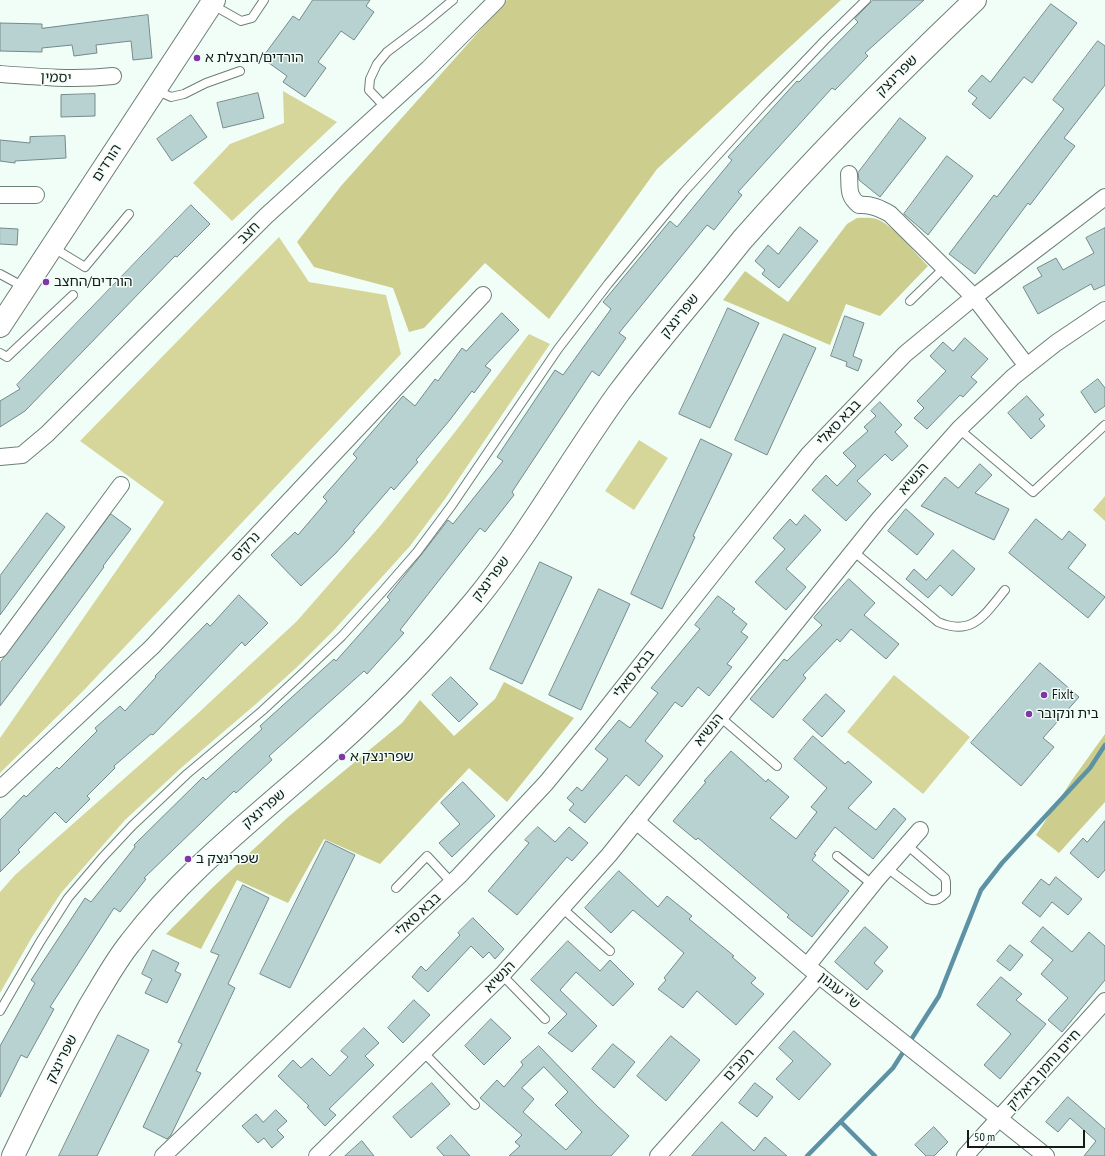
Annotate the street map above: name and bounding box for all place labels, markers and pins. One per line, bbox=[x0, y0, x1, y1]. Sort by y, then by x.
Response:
place label: הורדים/חבצלת א bbox=[205, 50, 304, 66]
marker: הורדים/חבצלת א bbox=[192, 53, 202, 63]
place label: הורדים/החצב bbox=[54, 274, 133, 290]
marker: הורדים/החצב bbox=[41, 277, 51, 287]
place label: FixIt bbox=[1052, 687, 1074, 703]
marker: FixIt bbox=[1039, 690, 1049, 700]
place label: בית ונקובר bbox=[1037, 706, 1099, 722]
marker: בית ונקובר bbox=[1024, 709, 1034, 719]
place label: שפרינצק א bbox=[350, 749, 414, 765]
marker: שפרינצק א bbox=[337, 752, 347, 762]
place label: שפרינצק ב bbox=[196, 851, 259, 867]
marker: שפרינצק ב bbox=[183, 854, 193, 864]

